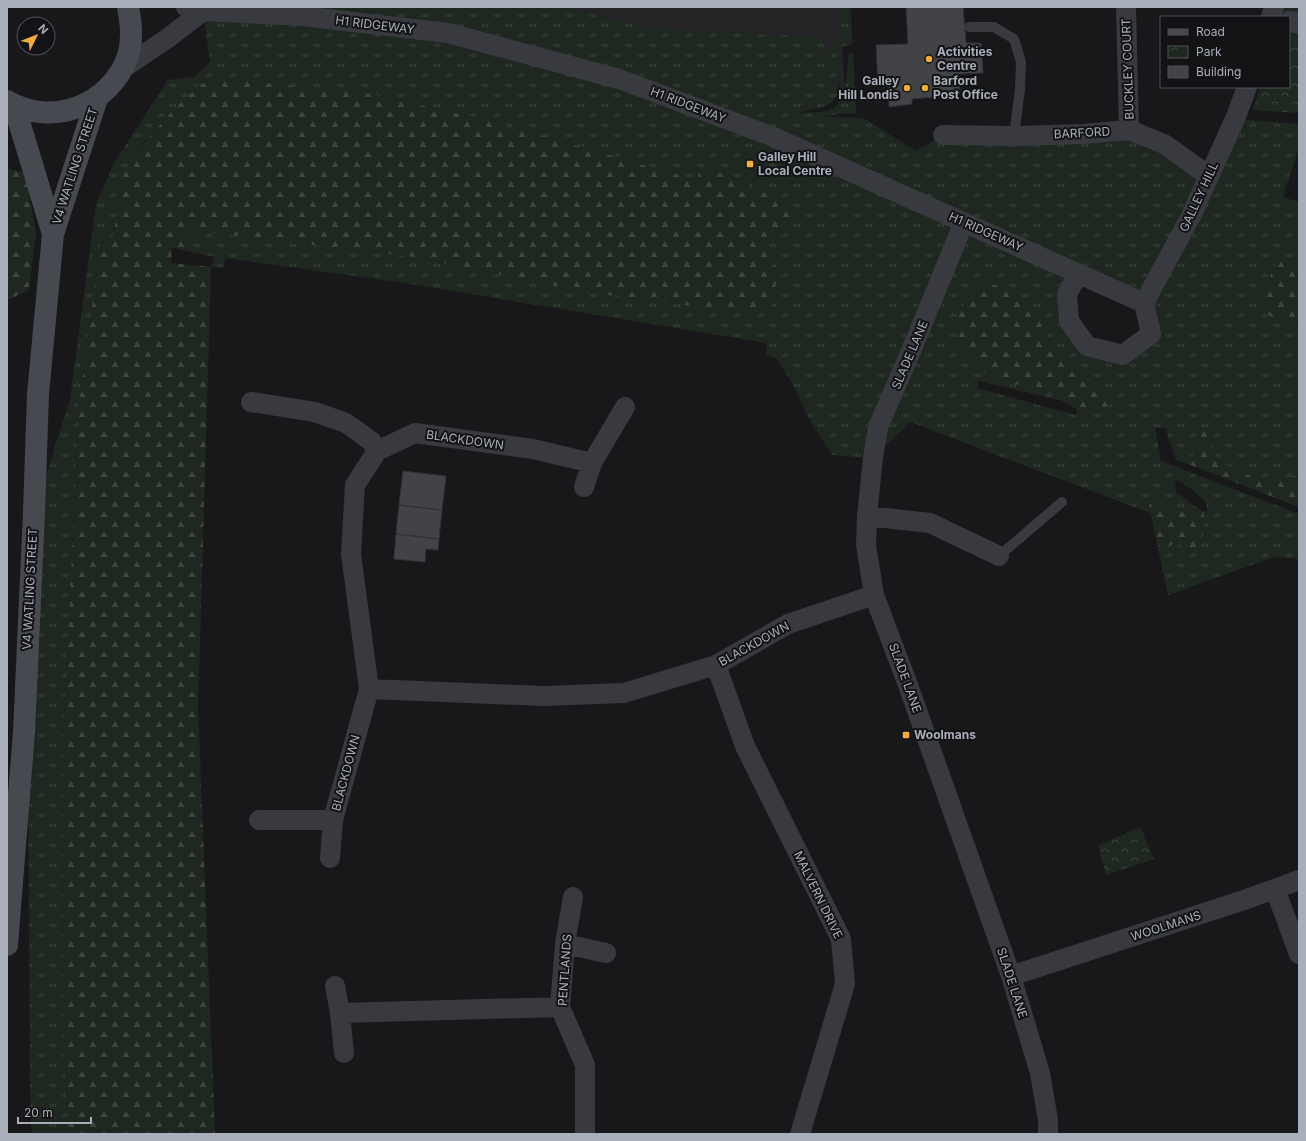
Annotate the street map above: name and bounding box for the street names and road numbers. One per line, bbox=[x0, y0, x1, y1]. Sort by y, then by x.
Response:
street label: H1 RIDGEWAY bbox=[335, 12, 415, 37]
street label: BUCKLEY COURT bbox=[1118, 18, 1137, 120]
street label: H1 RIDGEWAY bbox=[648, 83, 728, 126]
street label: V4 WATLING STREET bbox=[49, 105, 101, 226]
street label: BARFORD bbox=[1053, 124, 1111, 141]
street label: GALLEY HILL bbox=[1176, 159, 1221, 234]
street label: H1 RIDGEWAY bbox=[947, 208, 1026, 255]
street label: SLADE LANE bbox=[888, 318, 931, 391]
street label: BLACKDOWN bbox=[425, 427, 505, 452]
street label: V4 WATLING STREET bbox=[19, 527, 40, 650]
street label: BLACKDOWN bbox=[716, 618, 792, 669]
street label: SLADE LANE bbox=[886, 641, 925, 715]
street label: BLACKDOWN bbox=[328, 733, 363, 813]
street label: MALVERN DRIVE bbox=[791, 848, 846, 941]
street label: WOOLMANS bbox=[1129, 907, 1203, 944]
street label: PENTLANDS bbox=[555, 933, 575, 1006]
street label: SLADE LANE bbox=[994, 946, 1031, 1020]

